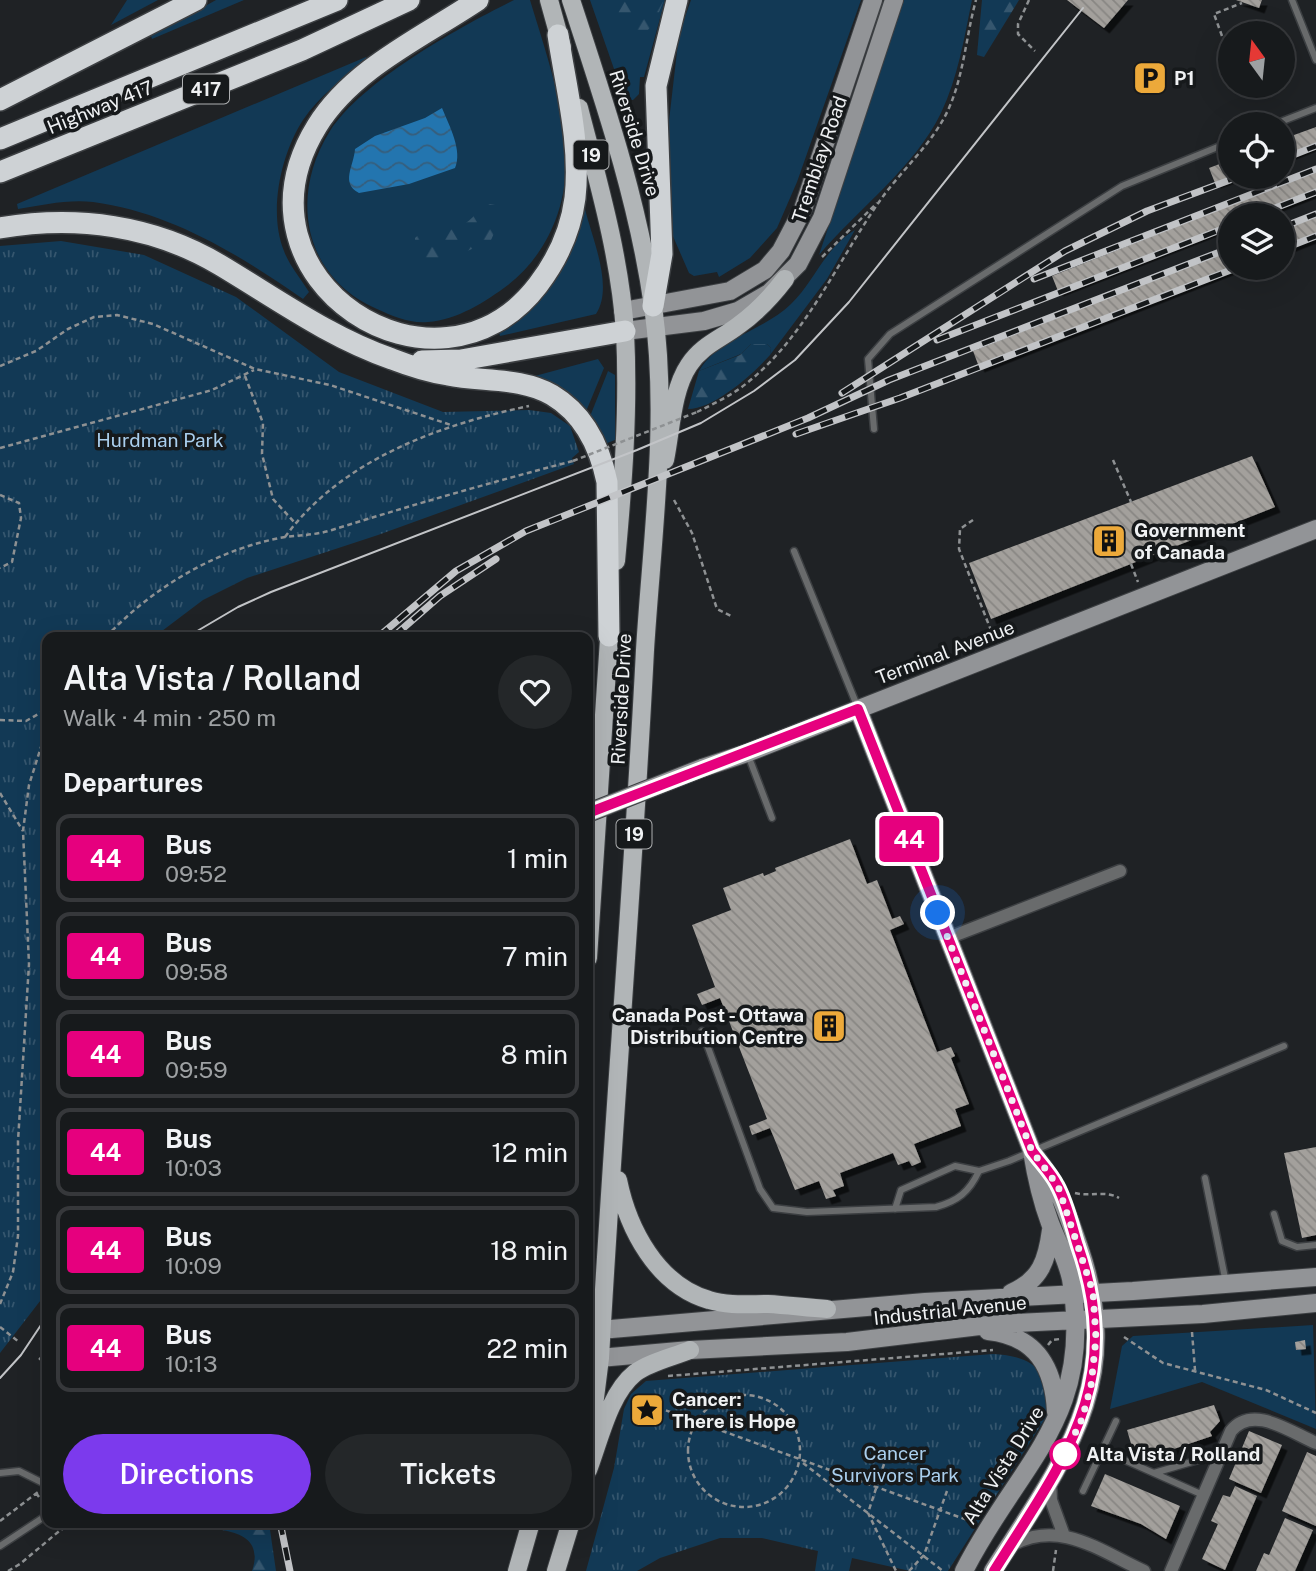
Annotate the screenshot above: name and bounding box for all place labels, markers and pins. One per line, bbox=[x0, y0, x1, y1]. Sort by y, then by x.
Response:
parking icon: P1 bbox=[1131, 59, 1169, 97]
place label: P1 bbox=[1174, 67, 1195, 89]
place label: Government of Canada bbox=[1134, 519, 1246, 563]
building icon: Government of Canada bbox=[1090, 522, 1128, 560]
place label: Canada Post - Ottawa Distribution Centre bbox=[612, 1004, 804, 1048]
building icon: Canada Post - Ottawa Distribution Centre bbox=[810, 1007, 848, 1045]
place label: Cancer: There is Hope bbox=[672, 1388, 796, 1432]
place icon: Cancer: There is Hope bbox=[628, 1391, 666, 1429]
marker: Alta Vista / Rolland bbox=[1050, 1439, 1080, 1469]
place label: Alta Vista / Rolland bbox=[1086, 1443, 1260, 1465]

